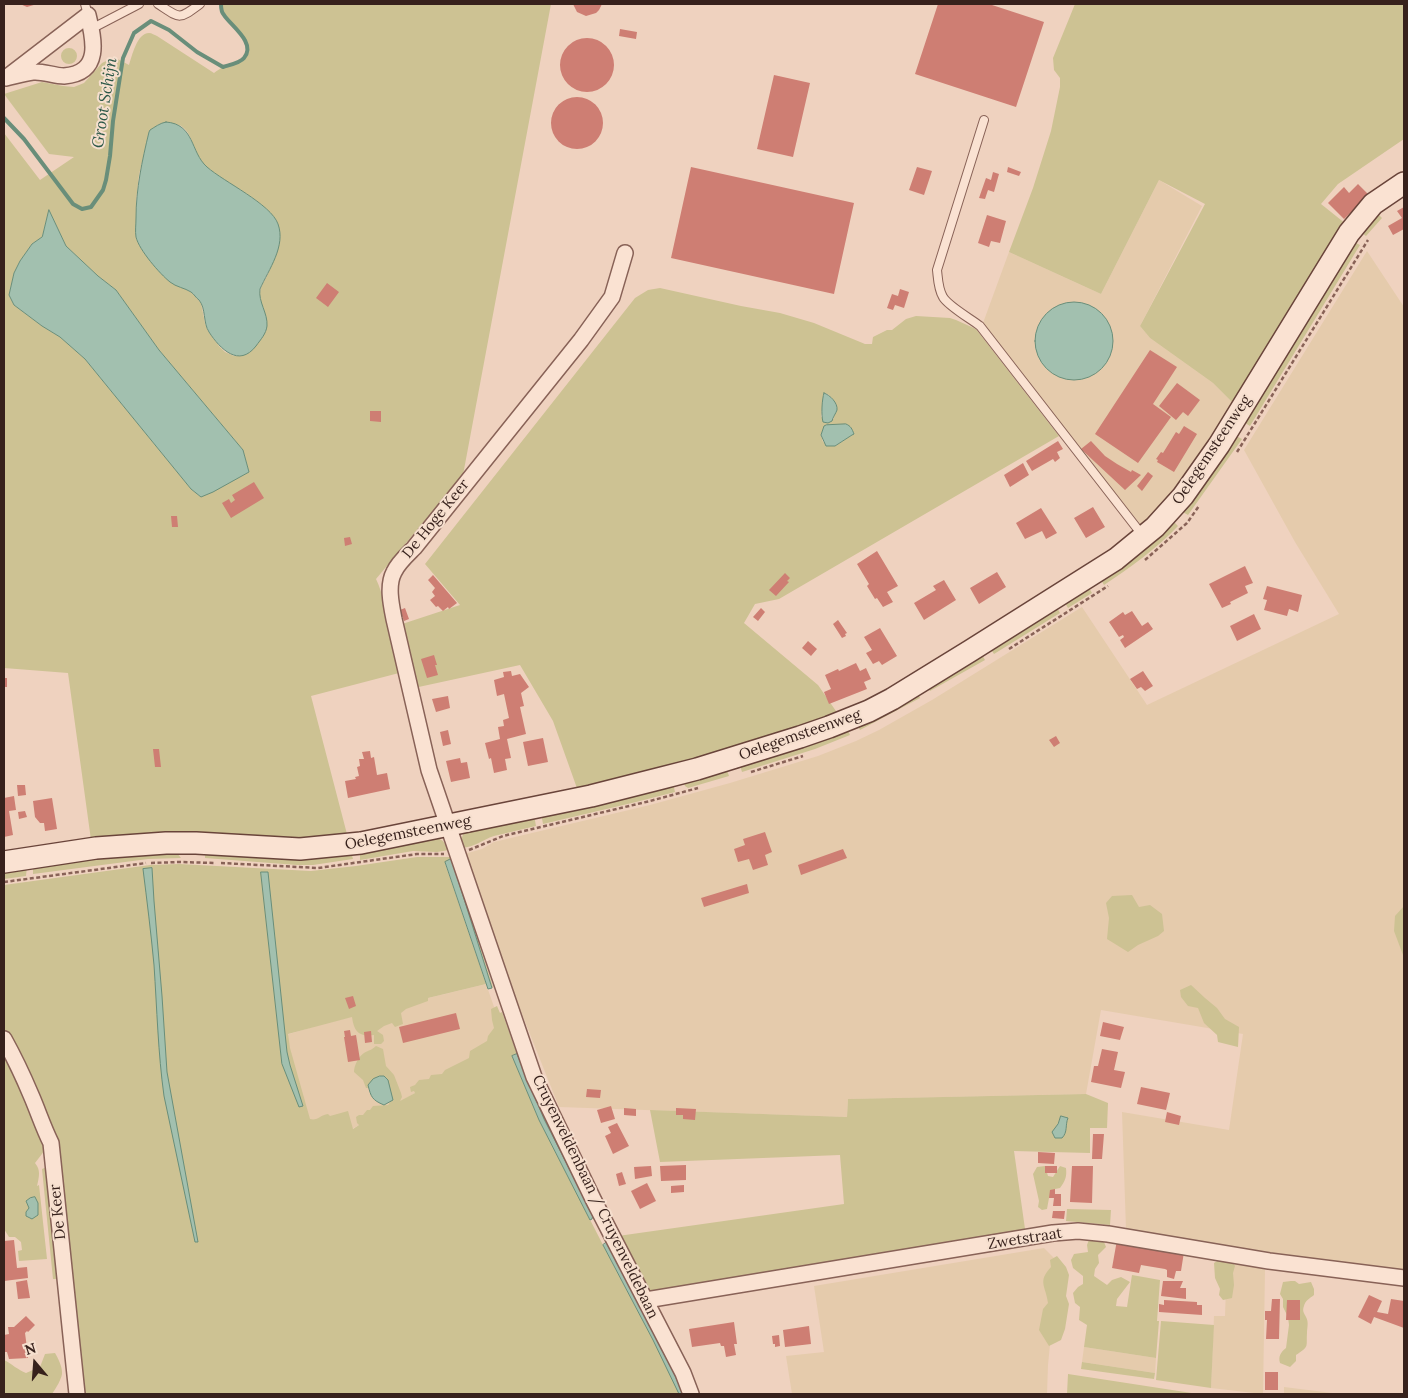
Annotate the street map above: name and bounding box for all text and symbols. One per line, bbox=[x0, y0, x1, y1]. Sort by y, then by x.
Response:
water label: Groot Schijn bbox=[88, 56, 122, 150]
street label: Oelegemsteenweg bbox=[1169, 392, 1255, 508]
street label: De Hoge Keer bbox=[399, 476, 473, 562]
street label: Oelegemsteenweg bbox=[737, 706, 863, 764]
street label: Oelegemsteenweg bbox=[343, 812, 473, 854]
street label: Cruyenveldenbaan / Cruyenveldebaan bbox=[528, 1072, 662, 1322]
street label: De Keer bbox=[46, 1183, 70, 1241]
street label: Zwetstraat bbox=[987, 1224, 1063, 1254]
north arrow bbox=[10, 1338, 60, 1388]
text: N bbox=[22, 1339, 38, 1359]

